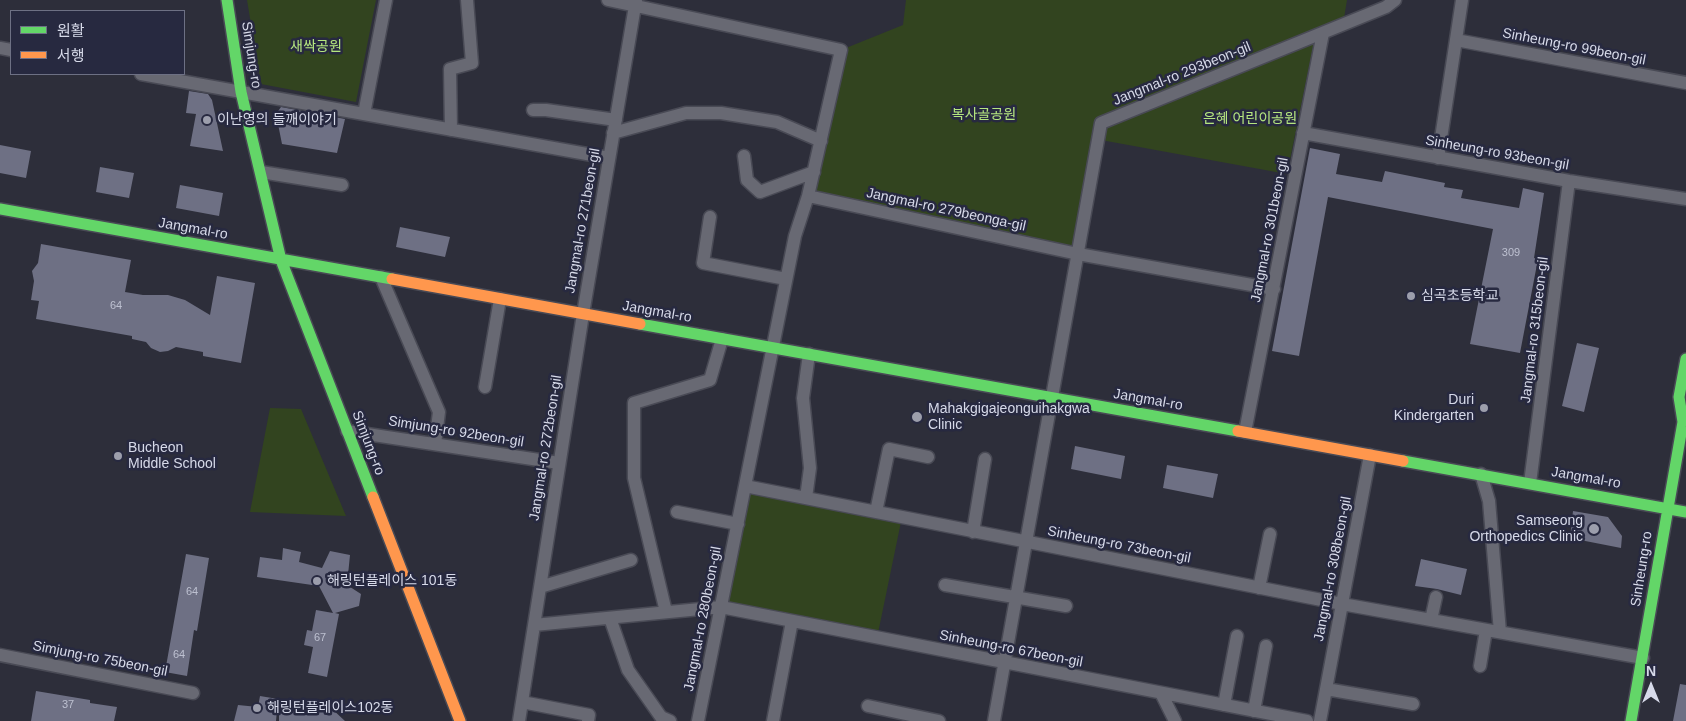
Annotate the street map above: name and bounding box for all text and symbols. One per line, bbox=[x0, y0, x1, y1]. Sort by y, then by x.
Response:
legend bbox=[10, 10, 185, 75]
street label: Simjung-ro bbox=[237, 20, 265, 90]
text: 원활 bbox=[57, 22, 85, 39]
street label: Sinheung-ro 99beon-gil bbox=[1501, 25, 1647, 69]
park label: 새싹공원 bbox=[290, 39, 342, 55]
street label: Jangmal-ro 293beon-gil bbox=[1111, 39, 1253, 109]
text: 서행 bbox=[57, 47, 85, 64]
park label: 복사골공원 bbox=[952, 107, 1016, 123]
park label: 은혜 어린이공원 bbox=[1203, 111, 1297, 127]
place label: 이난영의 들깨이야기 bbox=[217, 112, 337, 128]
marker: 이난영의 들깨이야기 bbox=[201, 114, 213, 126]
street label: Sinheung-ro 93beon-gil bbox=[1424, 132, 1570, 174]
street label: Jangmal-ro 271beon-gil bbox=[562, 147, 604, 295]
street label: Jangmal-ro 301beon-gil bbox=[1248, 156, 1292, 304]
street label: Jangmal-ro 279beonga-gil bbox=[865, 185, 1027, 235]
street label: Jangmal-ro bbox=[157, 215, 229, 243]
house number: 309 bbox=[1502, 246, 1520, 260]
street label: Jangmal-ro 315beon-gil bbox=[1518, 256, 1552, 404]
place label: 심곡초등학교 bbox=[1421, 288, 1498, 304]
marker: 심곡초등학교 bbox=[1405, 290, 1417, 302]
street label: Jangmal-ro bbox=[621, 298, 693, 326]
house number: 64 bbox=[110, 299, 122, 313]
street label: Jangmal-ro 272beon-gil bbox=[526, 374, 566, 522]
street label: Jangmal-ro bbox=[1112, 386, 1184, 414]
place label: Duri Kindergarten bbox=[1394, 392, 1474, 424]
place label: Mahakgigajeonguihakgwa Clinic bbox=[928, 401, 1090, 434]
marker: Duri Kindergarten bbox=[1478, 402, 1490, 414]
street label: Simjung-ro bbox=[348, 408, 388, 478]
marker: Mahakgigajeonguihakgwa Clinic bbox=[910, 410, 924, 424]
street label: Simjung-ro 92beon-gil bbox=[387, 413, 525, 451]
place label: Bucheon Middle School bbox=[128, 440, 216, 472]
marker: Bucheon Middle School bbox=[112, 450, 124, 462]
street label: Jangmal-ro bbox=[1550, 464, 1622, 492]
street label: Jangmal-ro 308beon-gil bbox=[1311, 495, 1355, 643]
place label: Samseong Orthopedics Clinic bbox=[1469, 513, 1583, 546]
marker: Samseong Orthopedics Clinic bbox=[1587, 522, 1601, 536]
street label: Sinheung-ro 73beon-gil bbox=[1046, 523, 1192, 567]
street label: Sinheung-ro bbox=[1628, 530, 1656, 608]
street label: Jangmal-ro 280beon-gil bbox=[681, 545, 725, 693]
place label: 해링턴플레이스 101동 bbox=[327, 573, 457, 589]
marker: 해링턴플레이스 101동 bbox=[311, 575, 323, 587]
house number: 64 bbox=[186, 585, 198, 599]
street label: Sinheung-ro 67beon-gil bbox=[938, 627, 1084, 671]
house number: 67 bbox=[314, 631, 326, 645]
street label: Simjung-ro 75beon-gil bbox=[31, 638, 169, 680]
house number: 64 bbox=[173, 648, 185, 662]
north arrow bbox=[1626, 661, 1676, 711]
text: N bbox=[1646, 663, 1656, 679]
house number: 37 bbox=[62, 698, 74, 712]
place label: 해링턴플레이스102동 bbox=[267, 700, 393, 716]
marker: 해링턴플레이스102동 bbox=[251, 702, 263, 714]

